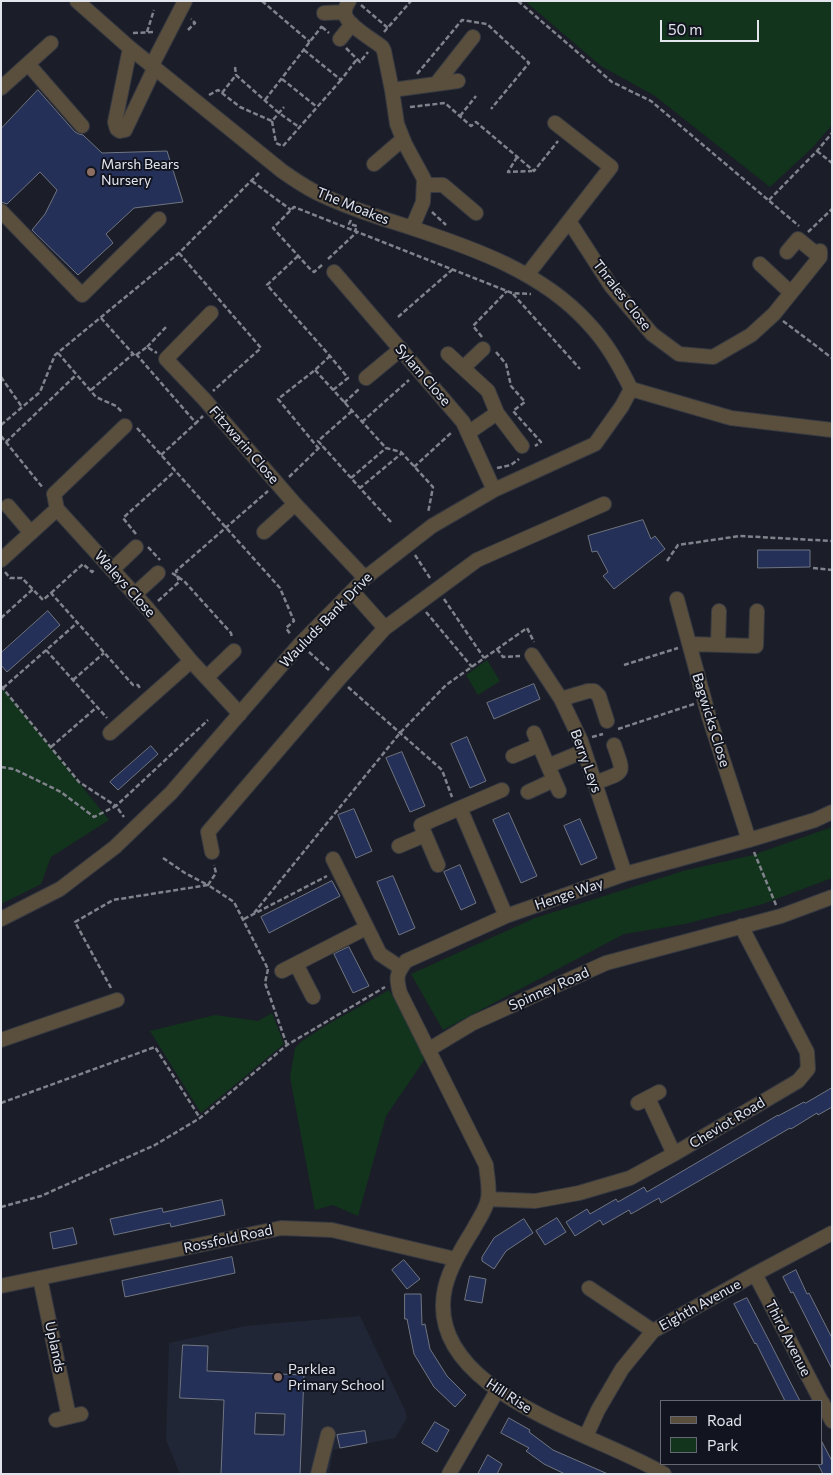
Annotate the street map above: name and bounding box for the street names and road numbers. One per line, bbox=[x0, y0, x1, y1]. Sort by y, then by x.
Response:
street label: The Moakes bbox=[314, 184, 392, 228]
street label: Thrales Close bbox=[589, 256, 655, 334]
street label: Sylam Close bbox=[392, 341, 454, 409]
street label: Fitzwarin Close bbox=[206, 403, 282, 487]
street label: Waleys Close bbox=[91, 548, 159, 620]
street label: Wauluds Bank Drive bbox=[276, 569, 376, 671]
street label: Bagwicks Close bbox=[689, 671, 733, 769]
street label: Berry Leys bbox=[567, 727, 605, 795]
street label: Henge Way bbox=[533, 874, 605, 914]
street label: Spinney Road bbox=[506, 964, 592, 1014]
street label: Cheviot Road bbox=[686, 1094, 768, 1152]
street label: Rossfold Road bbox=[182, 1221, 274, 1257]
street label: Eighth Avenue bbox=[656, 1276, 744, 1334]
street label: Third Avenue bbox=[762, 1297, 814, 1379]
street label: Uplands bbox=[41, 1320, 69, 1374]
street label: Hill Rise bbox=[483, 1375, 535, 1417]

